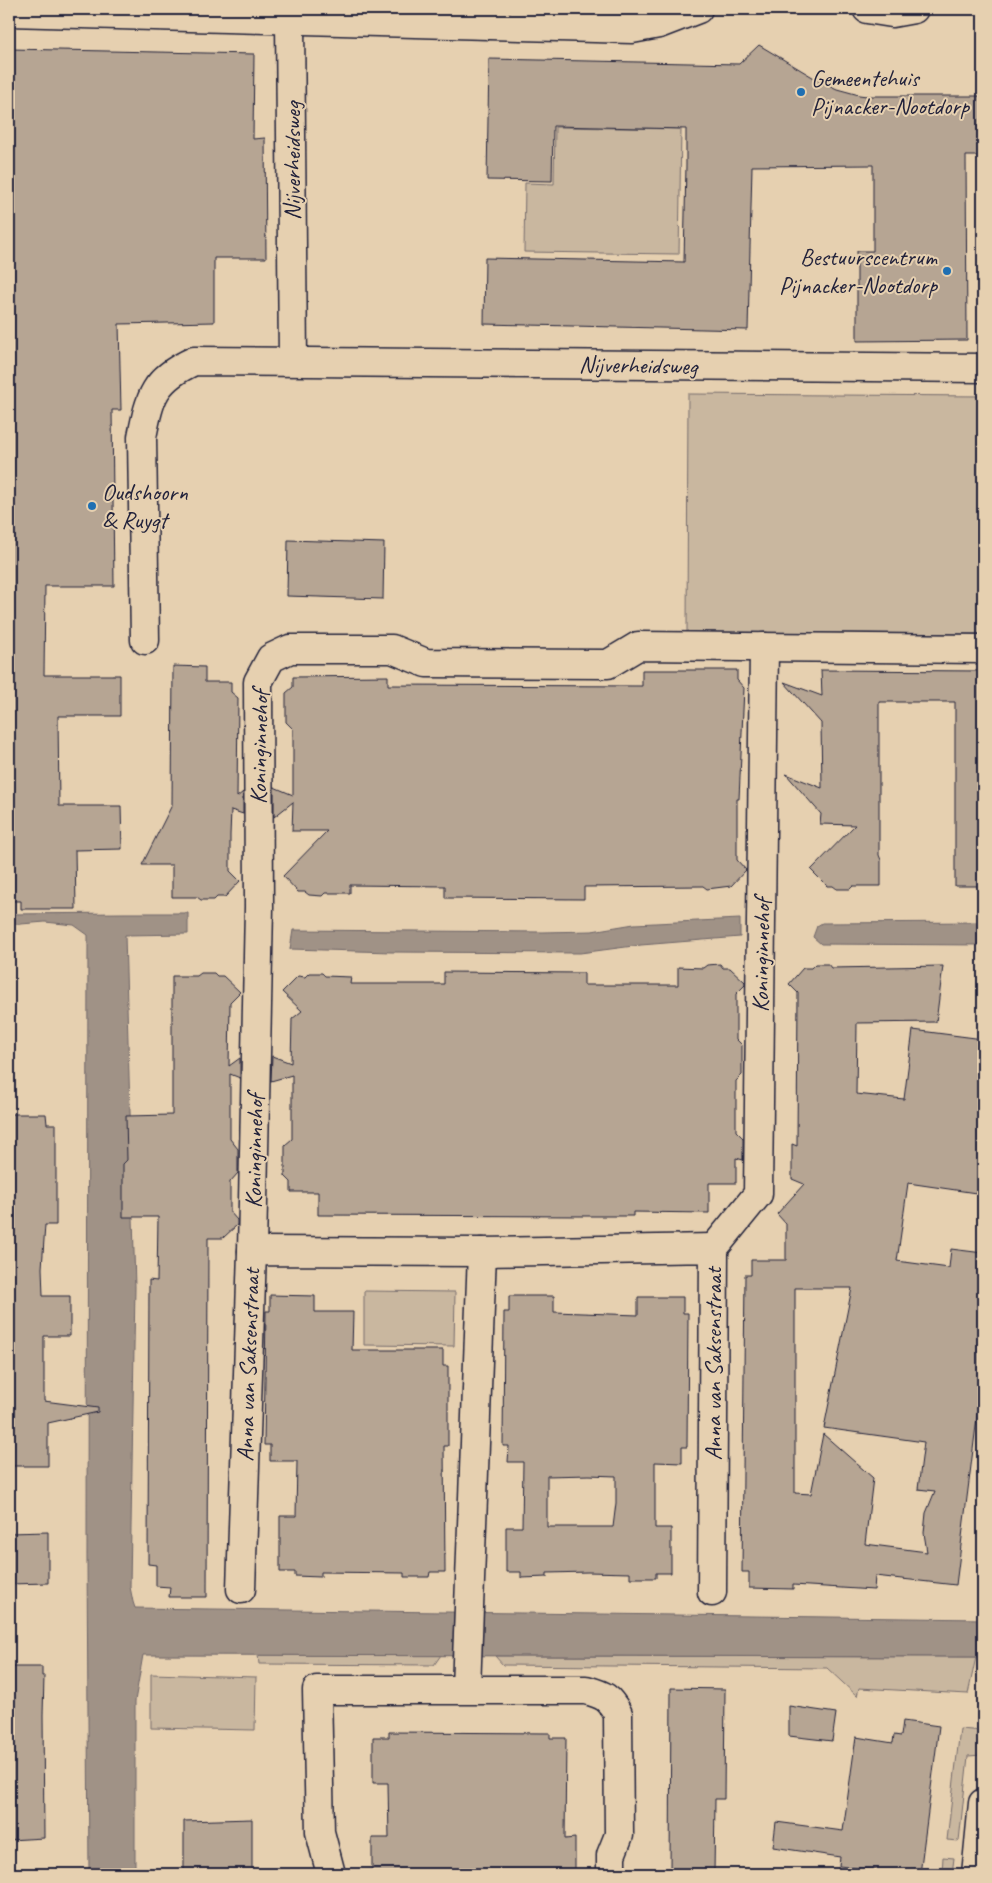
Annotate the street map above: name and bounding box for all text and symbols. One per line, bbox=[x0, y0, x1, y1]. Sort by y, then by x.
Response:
place label: Gemeentehuis Pijnacker-Nootdorp bbox=[811, 63, 970, 121]
marker: Gemeentehuis Pijnacker-Nootdorp bbox=[795, 86, 807, 98]
street label: Nijverheidsweg bbox=[277, 99, 307, 220]
place label: Bestuurscentrum Pijnacker-Nootdorp bbox=[779, 242, 938, 300]
marker: Bestuurscentrum Pijnacker-Nootdorp bbox=[941, 265, 953, 277]
street label: Nijverheidsweg bbox=[579, 349, 700, 381]
place label: Oudshoorn & Ruygt bbox=[102, 477, 188, 535]
marker: Oudshoorn & Ruygt bbox=[86, 500, 98, 512]
street label: Koninginnehof bbox=[243, 685, 275, 804]
street label: Koninginnehof bbox=[745, 893, 777, 1012]
street label: Koninginnehof bbox=[238, 1089, 270, 1208]
street label: Anna van Saksenstraat bbox=[698, 1265, 728, 1461]
street label: Anna van Saksenstraat bbox=[230, 1266, 266, 1462]

